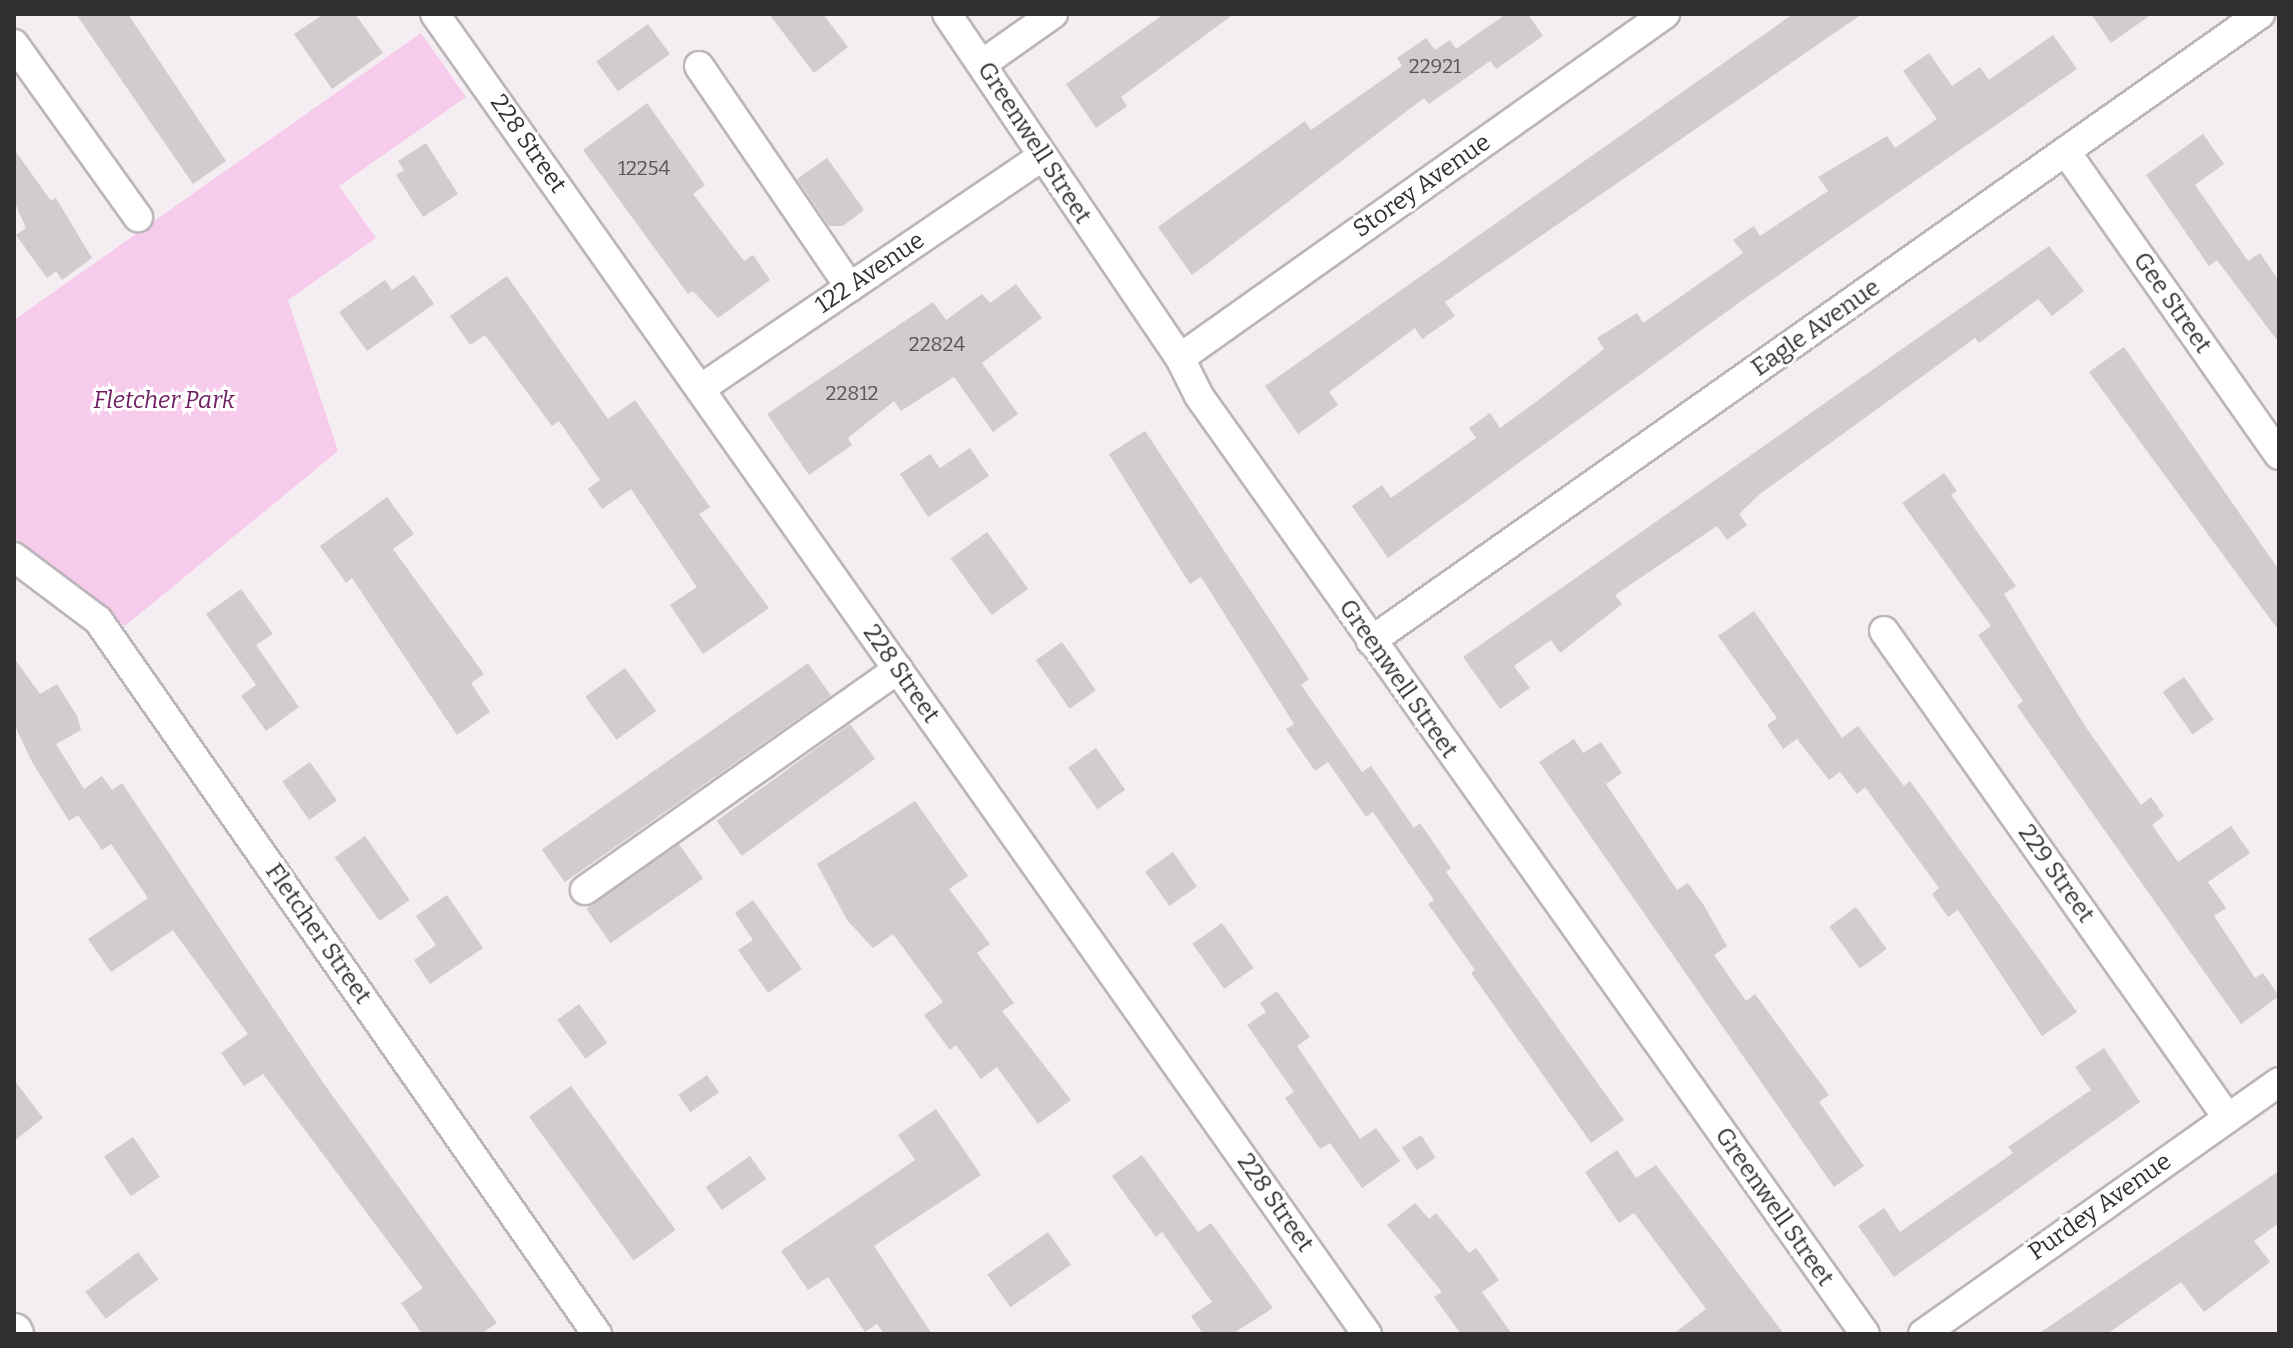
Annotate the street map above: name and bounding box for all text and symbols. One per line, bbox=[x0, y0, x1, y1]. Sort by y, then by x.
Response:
house number: 22921 bbox=[1409, 54, 1461, 78]
street label: Greenwell Street bbox=[971, 57, 1097, 229]
street label: 228 Street bbox=[484, 89, 572, 199]
street label: Storey Avenue bbox=[1348, 128, 1496, 244]
house number: 12254 bbox=[618, 156, 670, 180]
street label: 122 Avenue bbox=[810, 226, 930, 320]
street label: Gee Street bbox=[2127, 247, 2217, 359]
street label: Eagle Avenue bbox=[1746, 273, 1886, 383]
house number: 22824 bbox=[909, 332, 965, 356]
house number: 22812 bbox=[826, 381, 878, 405]
park label: Fletcher Park bbox=[93, 387, 235, 415]
street label: Greenwell Street bbox=[1333, 594, 1463, 764]
street label: 228 Street bbox=[857, 619, 945, 729]
street label: 229 Street bbox=[2012, 820, 2100, 928]
street label: Fletcher Street bbox=[259, 858, 377, 1010]
street label: Greenwell Street bbox=[1709, 1122, 1839, 1292]
street label: Purdey Avenue bbox=[2023, 1147, 2177, 1267]
street label: 228 Street bbox=[1231, 1148, 1319, 1258]

